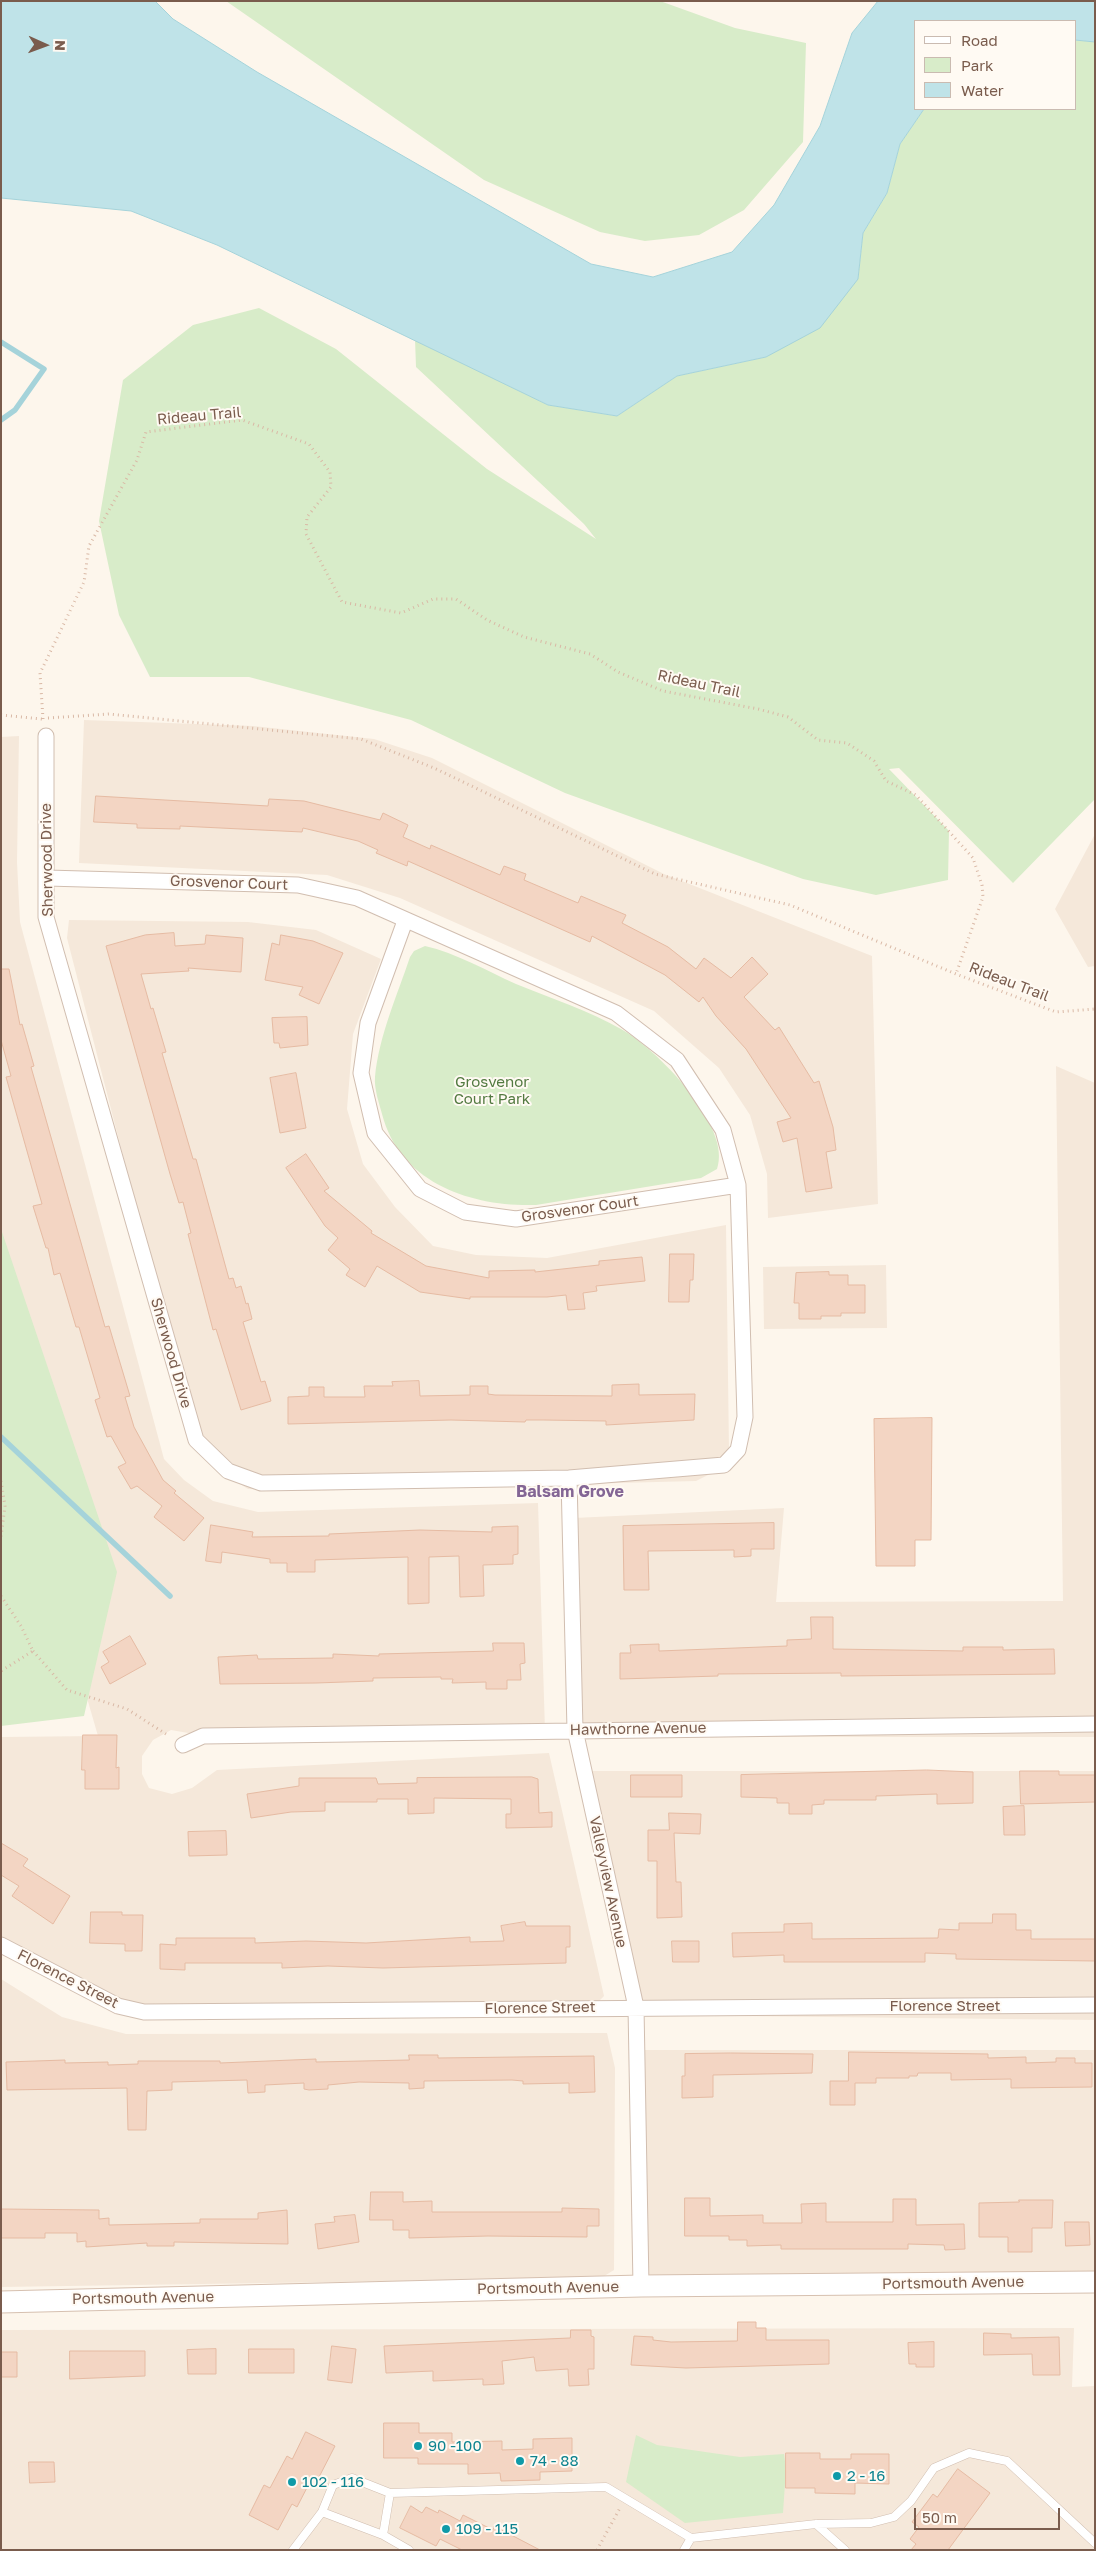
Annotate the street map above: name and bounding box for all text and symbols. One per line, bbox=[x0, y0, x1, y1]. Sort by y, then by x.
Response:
north arrow bbox=[20, 20, 70, 70]
legend bbox=[914, 20, 1076, 110]
text: Road bbox=[961, 31, 998, 49]
text: N bbox=[52, 40, 69, 51]
text: Park bbox=[961, 56, 993, 74]
text: Water bbox=[961, 81, 1004, 99]
street label: Rideau Trail bbox=[156, 403, 242, 429]
street label: Rideau Trail bbox=[656, 666, 742, 702]
street label: Sherwood Drive bbox=[37, 803, 57, 917]
street label: Grosvenor Court bbox=[170, 872, 288, 894]
street label: Rideau Trail bbox=[966, 958, 1052, 1006]
park label: Grosvenor Court Park bbox=[454, 1073, 530, 1108]
street label: Grosvenor Court bbox=[520, 1192, 640, 1226]
street label: Sherwood Drive bbox=[147, 1296, 195, 1410]
district label: Balsam Grove bbox=[516, 1482, 624, 1502]
street label: Hawthorne Avenue bbox=[569, 1719, 707, 1739]
street label: Valleyview Avenue bbox=[585, 1815, 631, 1949]
street label: Florence Street bbox=[14, 1946, 122, 2012]
street label: Florence Street bbox=[889, 1997, 1001, 2015]
street label: Florence Street bbox=[484, 1998, 596, 2018]
street label: Portsmouth Avenue bbox=[882, 2273, 1024, 2293]
street label: Portsmouth Avenue bbox=[477, 2278, 619, 2298]
street label: Portsmouth Avenue bbox=[72, 2288, 214, 2308]
place label: 90 -100 bbox=[428, 2437, 482, 2455]
marker: 90 -100 bbox=[412, 2440, 424, 2452]
place label: 74 - 88 bbox=[530, 2452, 579, 2470]
marker: 74 - 88 bbox=[514, 2455, 526, 2467]
place label: 2 - 16 bbox=[847, 2467, 885, 2485]
marker: 2 - 16 bbox=[831, 2470, 843, 2482]
place label: 102 - 116 bbox=[302, 2473, 364, 2491]
marker: 102 - 116 bbox=[286, 2476, 298, 2488]
scale bar bbox=[916, 2498, 1062, 2530]
text: 50 m bbox=[922, 2508, 957, 2526]
place label: 109 - 115 bbox=[456, 2520, 518, 2538]
marker: 109 - 115 bbox=[440, 2523, 452, 2535]

